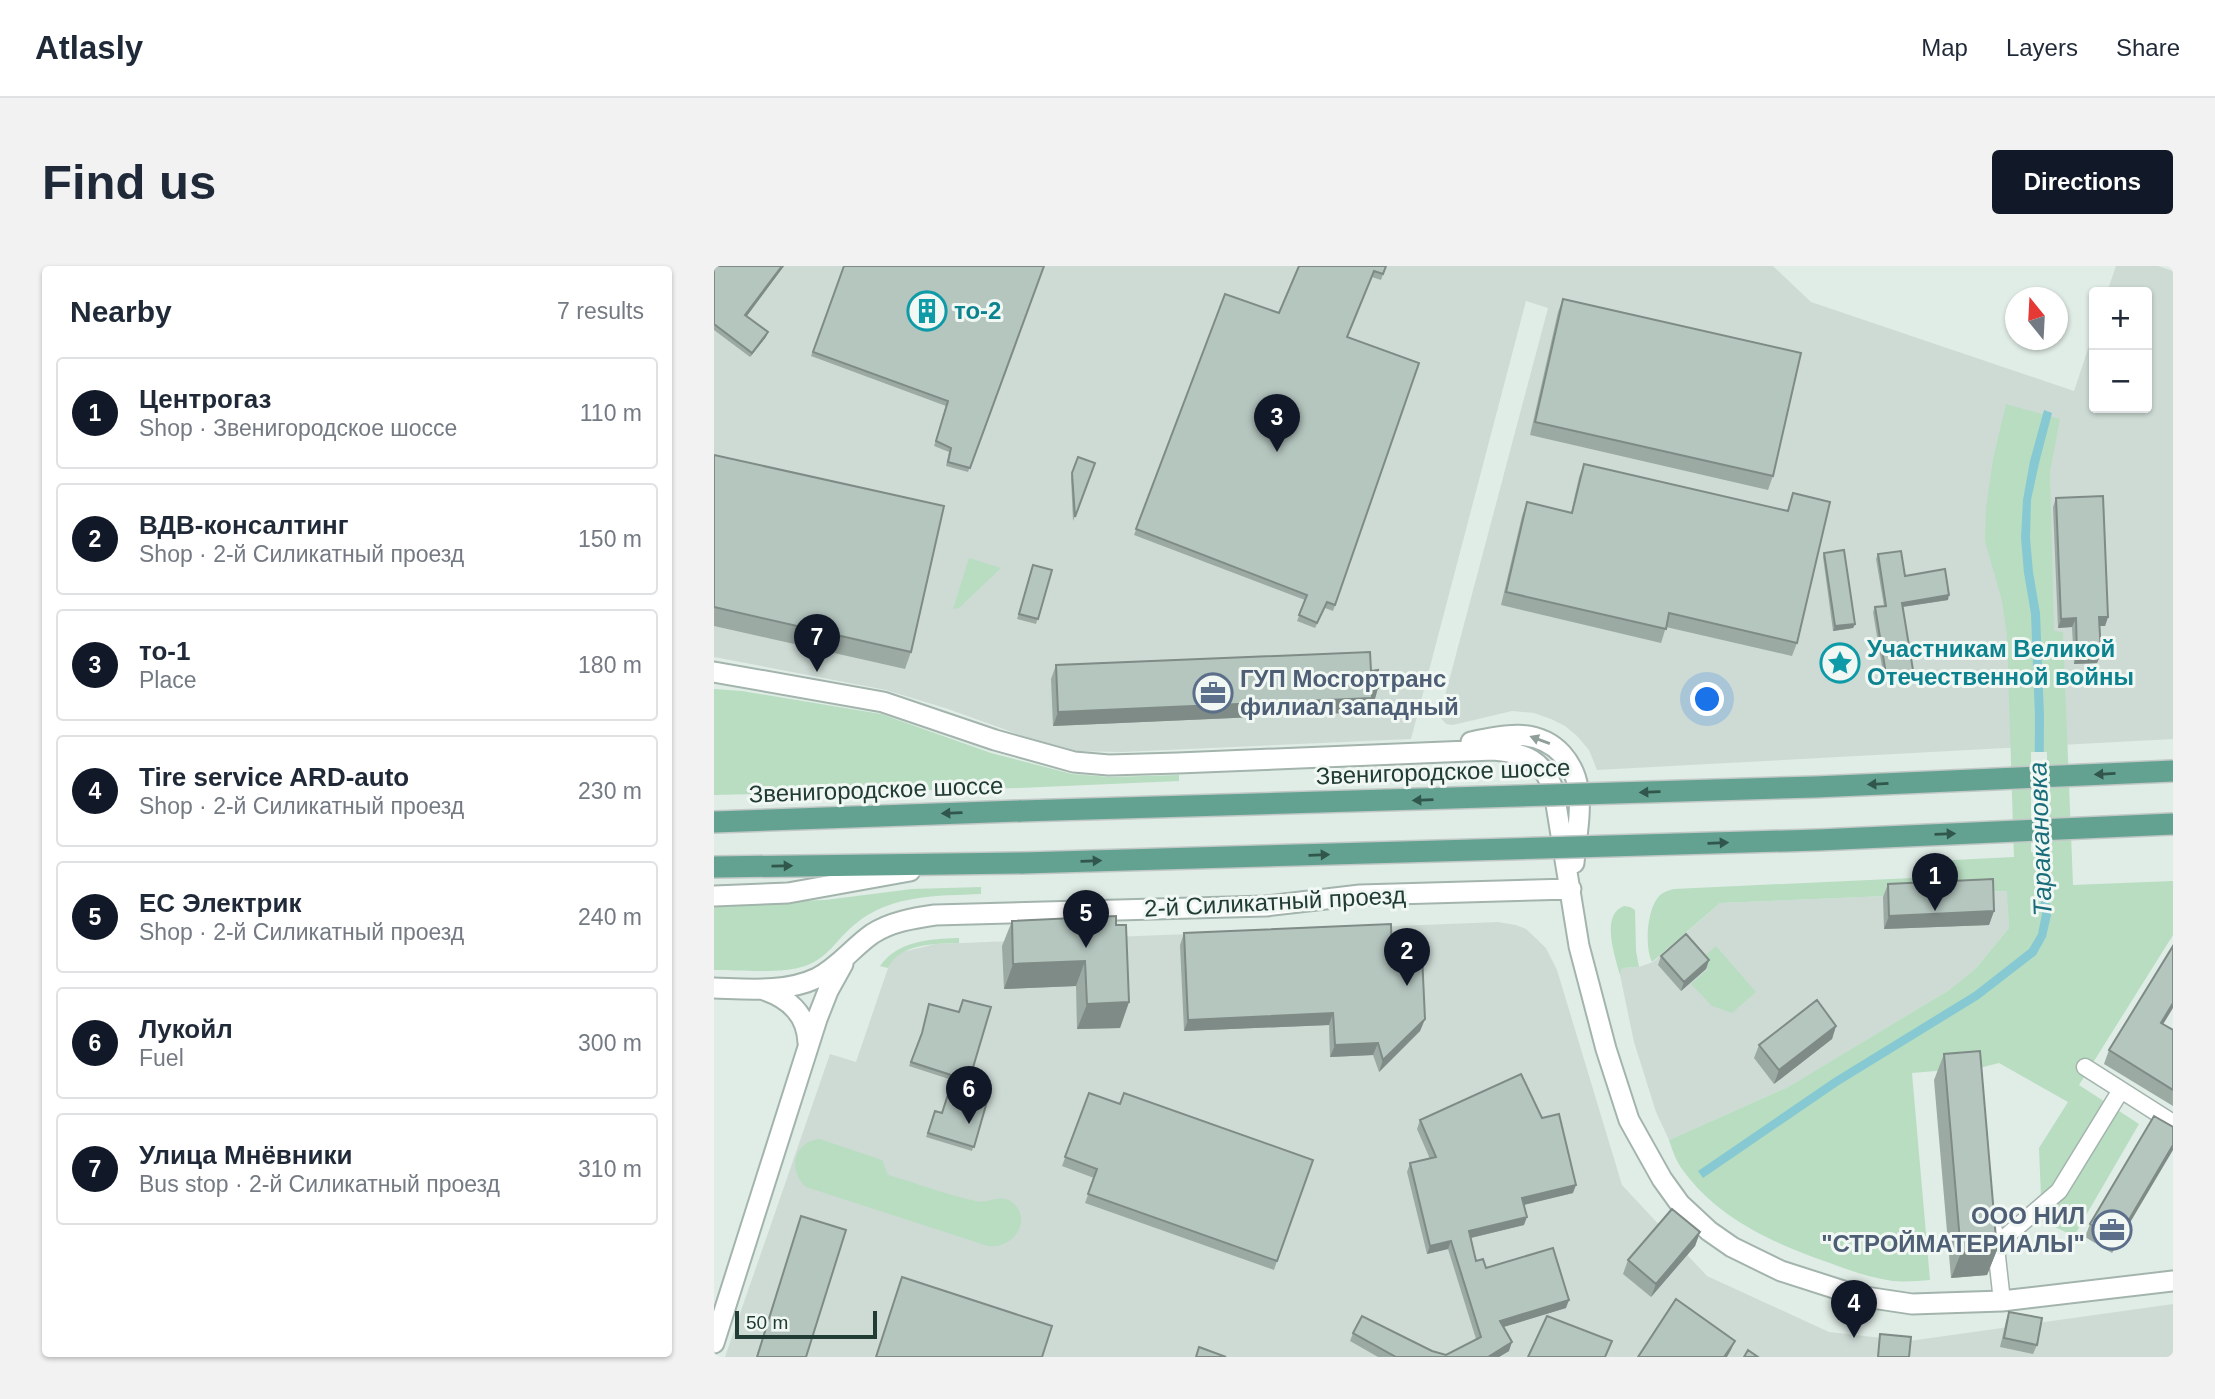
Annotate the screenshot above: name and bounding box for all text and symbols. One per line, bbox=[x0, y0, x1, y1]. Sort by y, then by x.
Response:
text: Atlasly bbox=[35, 29, 143, 66]
text: Map bbox=[1921, 34, 1968, 61]
text: Layers bbox=[2006, 34, 2078, 61]
text: Share bbox=[2116, 34, 2180, 61]
button: Directions bbox=[1992, 150, 2173, 214]
text: Find us bbox=[42, 155, 216, 209]
north arrow bbox=[2005, 287, 2068, 350]
map controls bbox=[2089, 287, 2152, 413]
button: + bbox=[2089, 287, 2152, 350]
building icon: то-2 bbox=[906, 290, 948, 332]
text: Nearby bbox=[70, 295, 172, 328]
place label: то-2 bbox=[954, 297, 1001, 324]
text: 7 results bbox=[557, 298, 644, 324]
button: − bbox=[2089, 350, 2152, 413]
text: Центрогаз bbox=[139, 384, 272, 414]
pin: 3 bbox=[1254, 394, 1300, 452]
text: 1 bbox=[89, 400, 101, 426]
text: 110 m bbox=[580, 400, 642, 426]
text: Shop · Звенигородское шоссе bbox=[139, 415, 457, 441]
text: ВДВ-консалтинг bbox=[139, 510, 349, 540]
text: 2 bbox=[89, 526, 101, 552]
text: 150 m bbox=[578, 526, 642, 552]
text: Shop · 2-й Силикатный проезд bbox=[139, 541, 464, 567]
pin: 7 bbox=[794, 614, 840, 672]
place label: Участникам Великой Отечественной войны bbox=[1867, 635, 2134, 690]
text: то-1 bbox=[139, 636, 190, 666]
place icon: Участникам Великой Отечественной войны bbox=[1819, 642, 1861, 684]
text: 3 bbox=[89, 652, 101, 678]
text: 180 m bbox=[578, 652, 642, 678]
place label: ГУП Мосгортранс филиал западный bbox=[1240, 665, 1459, 720]
text: Place bbox=[139, 667, 197, 693]
office icon: ГУП Мосгортранс филиал западный bbox=[1192, 672, 1234, 714]
your location bbox=[1690, 682, 1724, 716]
one-way arrow bbox=[1529, 734, 1550, 745]
street label: Звенигородское шоссе bbox=[1315, 754, 1571, 789]
water label: Таракановка bbox=[2022, 761, 2058, 917]
text: Tire service ARD-auto bbox=[139, 762, 409, 792]
one-way arrow bbox=[2094, 768, 2116, 779]
street label: Звенигородское шоссе bbox=[748, 772, 1004, 807]
text: 4 bbox=[89, 778, 101, 804]
text: 230 m bbox=[578, 778, 642, 804]
one-way arrow bbox=[1866, 779, 1888, 790]
one-way arrow bbox=[1639, 787, 1661, 798]
text: Shop · 2-й Силикатный проезд bbox=[139, 793, 464, 819]
one-way arrow bbox=[1412, 794, 1434, 805]
one-way arrow bbox=[941, 808, 963, 819]
one-way arrow bbox=[1934, 829, 1956, 840]
one-way arrow bbox=[1707, 837, 1729, 849]
one-way arrow bbox=[1308, 849, 1330, 861]
pin: 1 bbox=[1912, 853, 1958, 911]
one-way arrow bbox=[1081, 855, 1103, 867]
one-way arrow bbox=[771, 860, 793, 872]
street label: 2-й Силикатный проезд bbox=[1143, 881, 1406, 922]
text: ЕС Электрик bbox=[139, 888, 301, 918]
pin: 5 bbox=[1063, 890, 1109, 948]
text: 5 bbox=[89, 904, 101, 930]
text: 240 m bbox=[578, 904, 642, 930]
text: Shop · 2-й Силикатный проезд bbox=[139, 919, 464, 945]
pin: 2 bbox=[1384, 928, 1430, 986]
text: Лукойл bbox=[139, 1014, 233, 1044]
text: 6 bbox=[89, 1030, 101, 1056]
text: 300 m bbox=[578, 1030, 642, 1056]
text: Fuel bbox=[139, 1045, 184, 1071]
pin: 6 bbox=[946, 1066, 992, 1124]
text: Улица Мнёвники bbox=[139, 1140, 353, 1170]
text: 7 bbox=[89, 1156, 101, 1182]
text: 310 m bbox=[578, 1156, 642, 1182]
text: Bus stop · 2-й Силикатный проезд bbox=[139, 1171, 500, 1197]
place label: ООО НИЛ "СТРОЙМАТЕРИАЛЫ" bbox=[1821, 1202, 2085, 1257]
office icon: ООО НИЛ "СТРОЙМАТЕРИАЛЫ" bbox=[2091, 1209, 2133, 1251]
pin: 4 bbox=[1831, 1280, 1877, 1338]
scale bar bbox=[735, 1308, 877, 1340]
text: 50 m bbox=[746, 1312, 788, 1333]

